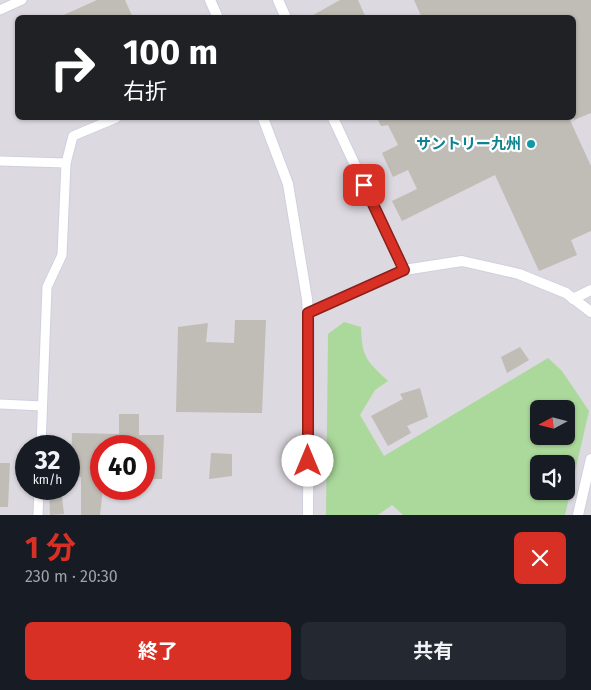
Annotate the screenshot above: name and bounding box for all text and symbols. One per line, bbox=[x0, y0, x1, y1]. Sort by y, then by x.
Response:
text: 100 m bbox=[123, 31, 218, 73]
icon: right bbox=[40, 35, 105, 100]
text: 右折 bbox=[123, 78, 167, 105]
place label: サントリー九州 bbox=[416, 135, 521, 153]
marker: サントリー九州 bbox=[525, 138, 537, 150]
pin bbox=[343, 164, 385, 206]
icon: arrive bbox=[350, 171, 378, 199]
north arrow bbox=[530, 400, 575, 445]
map controls bbox=[530, 400, 575, 500]
position arrow bbox=[281, 434, 333, 486]
speed limit sign: 40 bbox=[90, 435, 155, 500]
text: 32 bbox=[35, 446, 60, 476]
button: sound bbox=[530, 455, 575, 500]
text: km/h bbox=[33, 473, 62, 487]
text: 1 分 bbox=[25, 530, 76, 566]
button: close bbox=[514, 532, 566, 584]
text: 230 m · 20:30 bbox=[25, 567, 118, 586]
button: 終了 bbox=[25, 622, 291, 680]
button: 共有 bbox=[301, 622, 566, 680]

